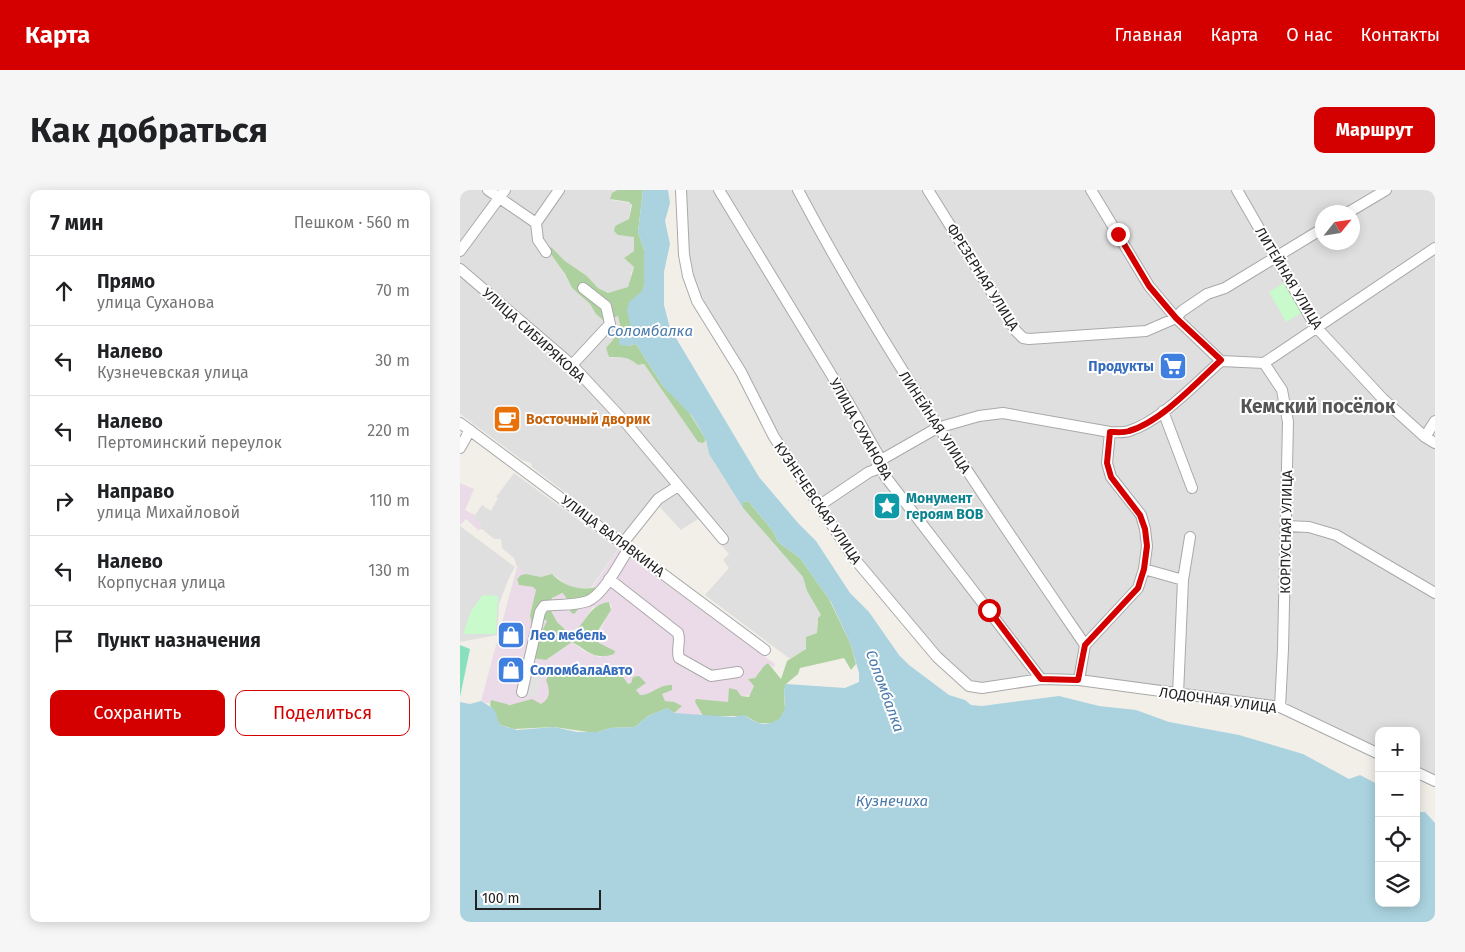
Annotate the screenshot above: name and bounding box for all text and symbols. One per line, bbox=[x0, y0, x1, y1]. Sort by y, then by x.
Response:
text: Карта bbox=[25, 21, 90, 49]
text: Главная bbox=[1115, 24, 1183, 46]
text: Карта bbox=[1211, 24, 1258, 46]
text: О нас bbox=[1286, 24, 1333, 46]
text: Контакты bbox=[1361, 24, 1440, 46]
button: Маршрут bbox=[1314, 107, 1435, 153]
text: Как добраться bbox=[30, 109, 268, 151]
north arrow bbox=[1315, 205, 1360, 250]
text: 7 мин bbox=[50, 210, 104, 236]
text: Пешком · 560 m bbox=[294, 213, 410, 232]
street label: ФРЕЗЕРНАЯ УЛИЦА bbox=[943, 221, 1022, 334]
route end bbox=[1107, 223, 1130, 246]
street label: ЛИТЕЙНАЯ УЛИЦА bbox=[1251, 224, 1326, 332]
text: Прямо bbox=[97, 270, 155, 293]
icon: ahead bbox=[50, 277, 78, 305]
text: 70 m bbox=[376, 281, 410, 300]
street label: УЛИЦА СИБИРЯКОВА bbox=[479, 285, 589, 386]
text: улица Суханова bbox=[97, 293, 214, 312]
water label: Соломбалка bbox=[607, 322, 693, 340]
text: Налево bbox=[97, 340, 163, 363]
icon: left bbox=[50, 347, 78, 375]
text: 30 m bbox=[375, 351, 410, 370]
supermarket icon: Продукты bbox=[1158, 351, 1188, 381]
place label: Продукты bbox=[1088, 358, 1154, 375]
text: Кузнечевская улица bbox=[97, 363, 249, 382]
street label: ЛИНЕЙНАЯ УЛИЦА bbox=[895, 368, 974, 477]
street label: УЛИЦА СУХАНОВА bbox=[826, 375, 896, 483]
district label: Кемский посёлок bbox=[1241, 395, 1396, 418]
cafe icon: Восточный дворик bbox=[492, 404, 522, 434]
text: Налево bbox=[97, 410, 163, 433]
place label: Восточный дворик bbox=[526, 411, 650, 428]
icon: left bbox=[50, 417, 78, 445]
text: 220 m bbox=[367, 421, 410, 440]
text: Пертоминский переулок bbox=[97, 433, 282, 452]
street label: КУЗНЕЧЕВСКАЯ УЛИЦА bbox=[770, 439, 865, 568]
street label: КОРПУСНАЯ УЛИЦА bbox=[1277, 470, 1296, 594]
text: Направо bbox=[97, 480, 174, 503]
icon: right bbox=[50, 487, 78, 515]
place label: Монумент героям ВОВ bbox=[906, 490, 984, 523]
text: 110 m bbox=[369, 491, 410, 510]
place icon: Монумент героям ВОВ bbox=[872, 491, 902, 521]
street label: УЛИЦА ВАЛЯВКИНА bbox=[558, 492, 668, 581]
text: улица Михайловой bbox=[97, 503, 240, 522]
text: Налево bbox=[97, 550, 163, 573]
icon: left bbox=[50, 557, 78, 585]
text: 130 m bbox=[368, 561, 410, 580]
text: Корпусная улица bbox=[97, 573, 226, 592]
route start bbox=[978, 599, 1001, 622]
shop icon: Лео мебель bbox=[496, 620, 526, 650]
icon: arrive bbox=[50, 627, 78, 655]
place label: Лео мебель bbox=[530, 627, 607, 644]
text: Пункт назначения bbox=[97, 629, 261, 652]
water label: Соломбалка bbox=[862, 648, 908, 734]
shop icon: СоломбалаАвто bbox=[496, 655, 526, 685]
place label: СоломбалаАвто bbox=[530, 662, 633, 679]
street label: ЛОДОЧНАЯ УЛИЦА bbox=[1158, 684, 1278, 717]
button: Сохранить bbox=[50, 690, 225, 736]
button: Поделиться bbox=[235, 690, 410, 736]
map controls bbox=[1375, 727, 1420, 907]
button: + bbox=[1375, 727, 1420, 772]
button: − bbox=[1375, 772, 1420, 817]
water label: Кузнечиха bbox=[856, 792, 928, 810]
button: locate bbox=[1375, 817, 1420, 862]
button: layers bbox=[1375, 862, 1420, 907]
scale bar bbox=[475, 887, 601, 910]
text: 100 m bbox=[482, 890, 519, 907]

